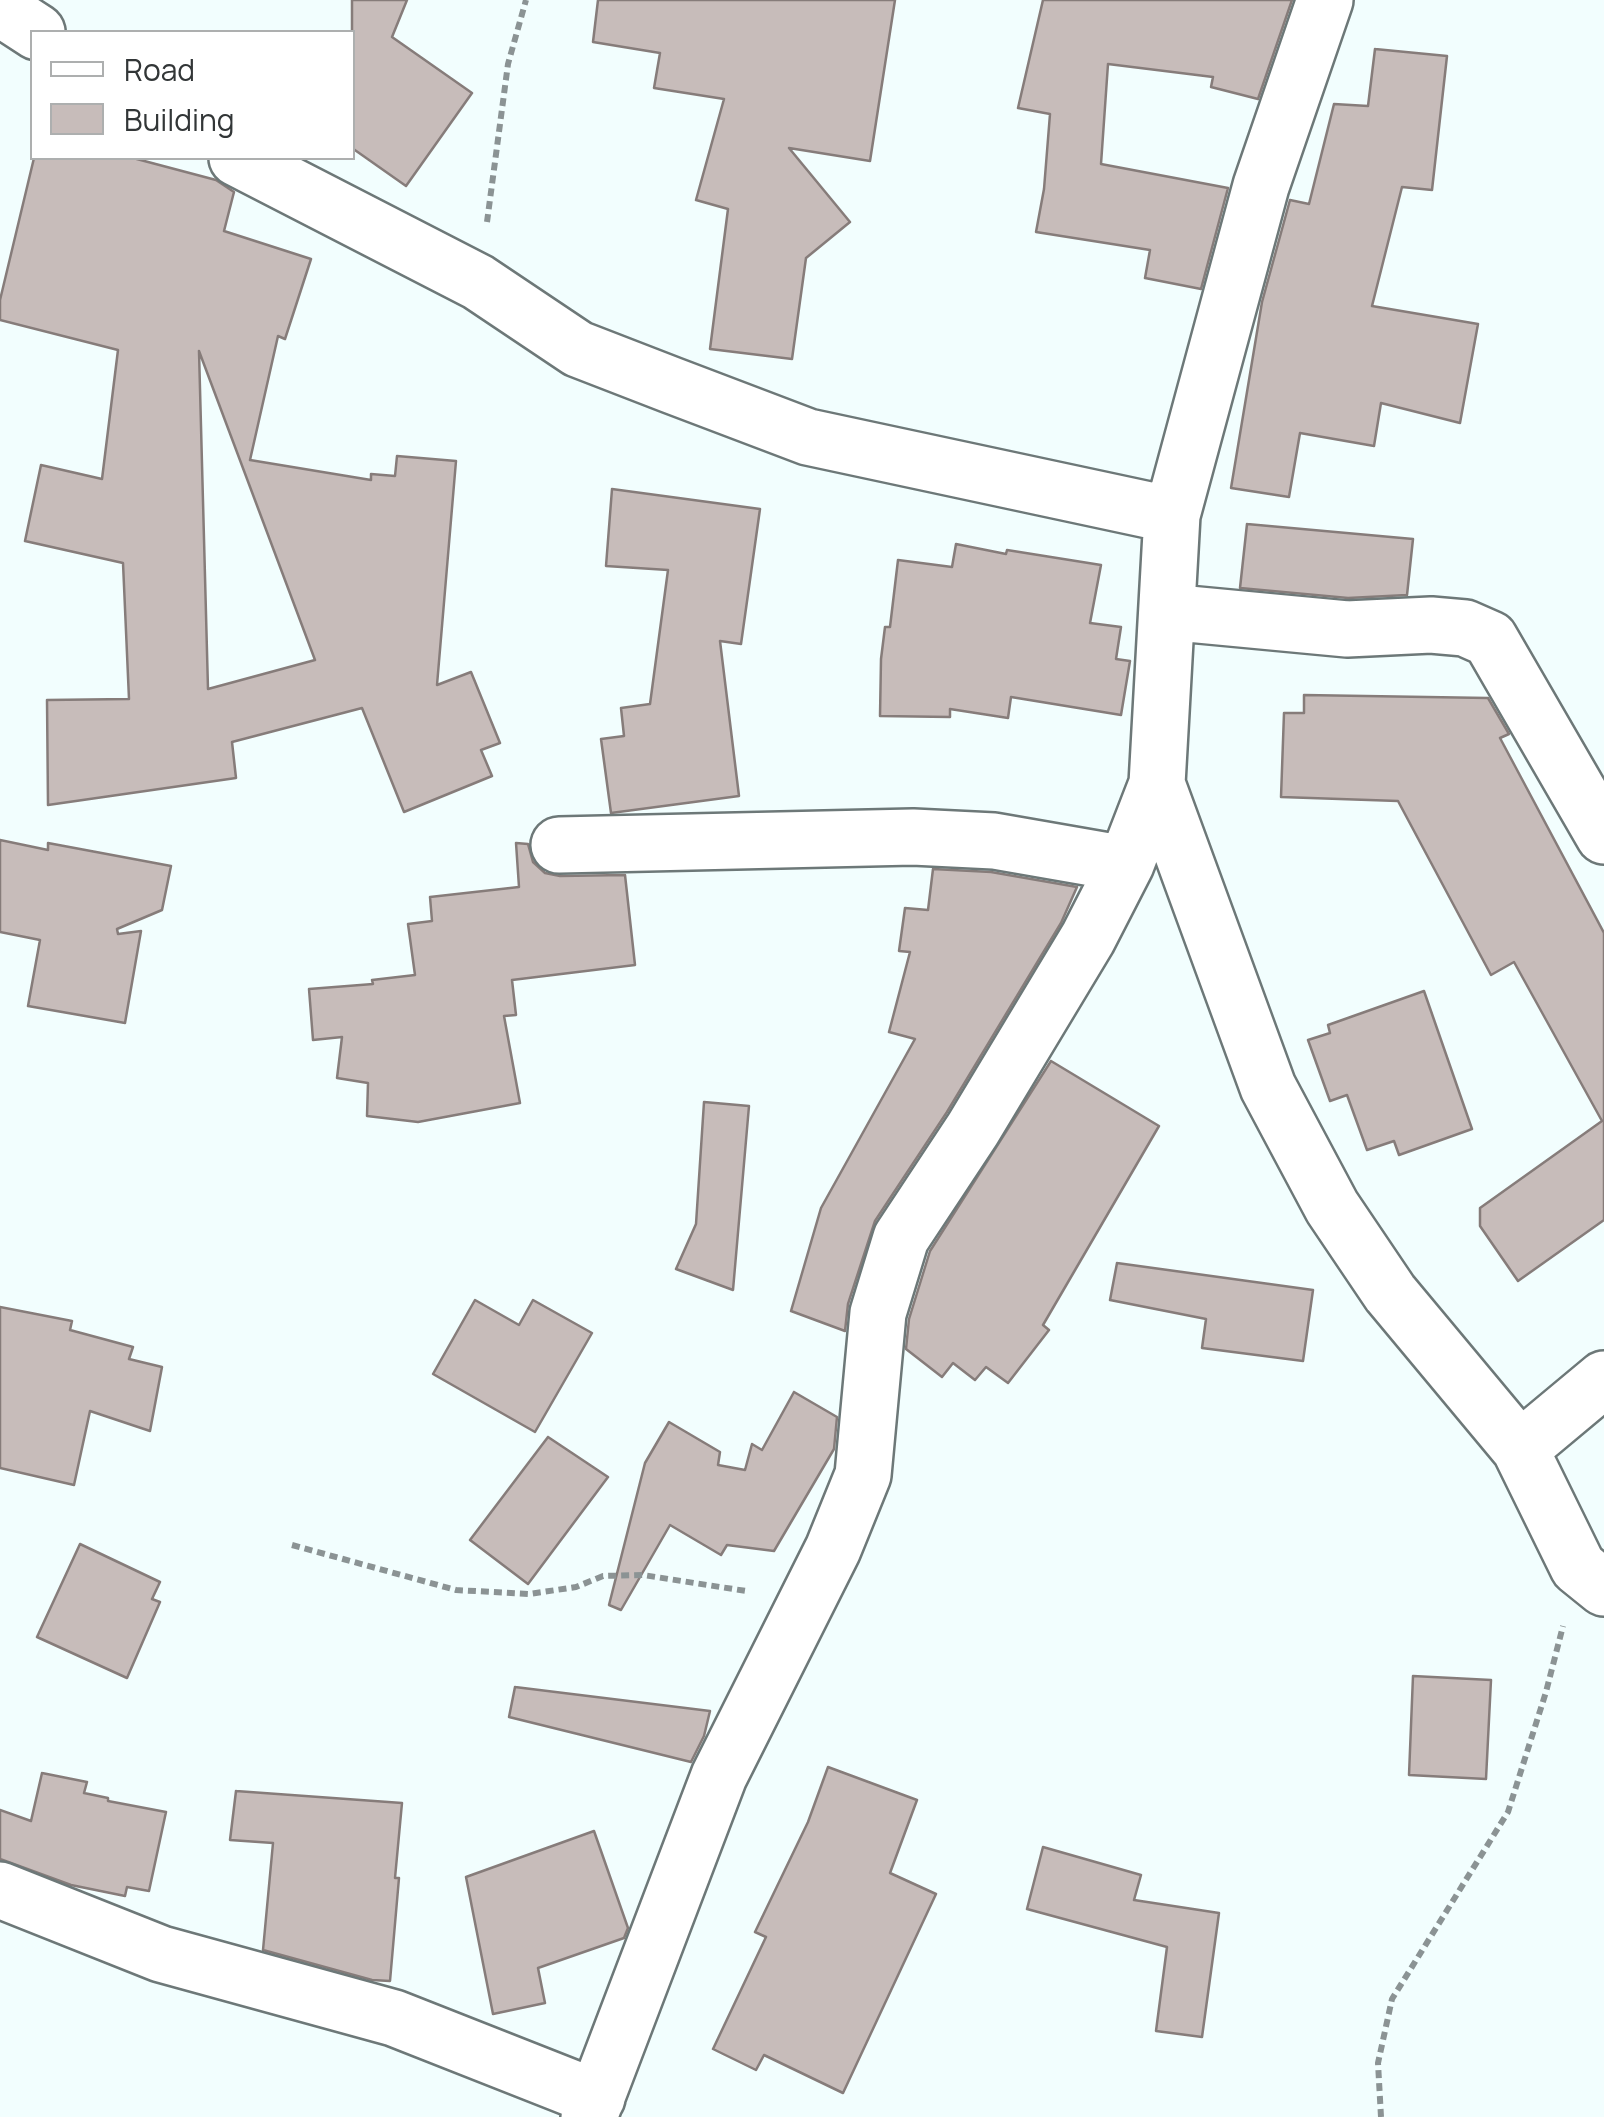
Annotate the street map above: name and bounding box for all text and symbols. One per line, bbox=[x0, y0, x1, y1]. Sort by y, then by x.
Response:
legend bbox=[30, 30, 355, 160]
text: Road bbox=[124, 49, 195, 90]
text: Building bbox=[124, 99, 235, 140]

